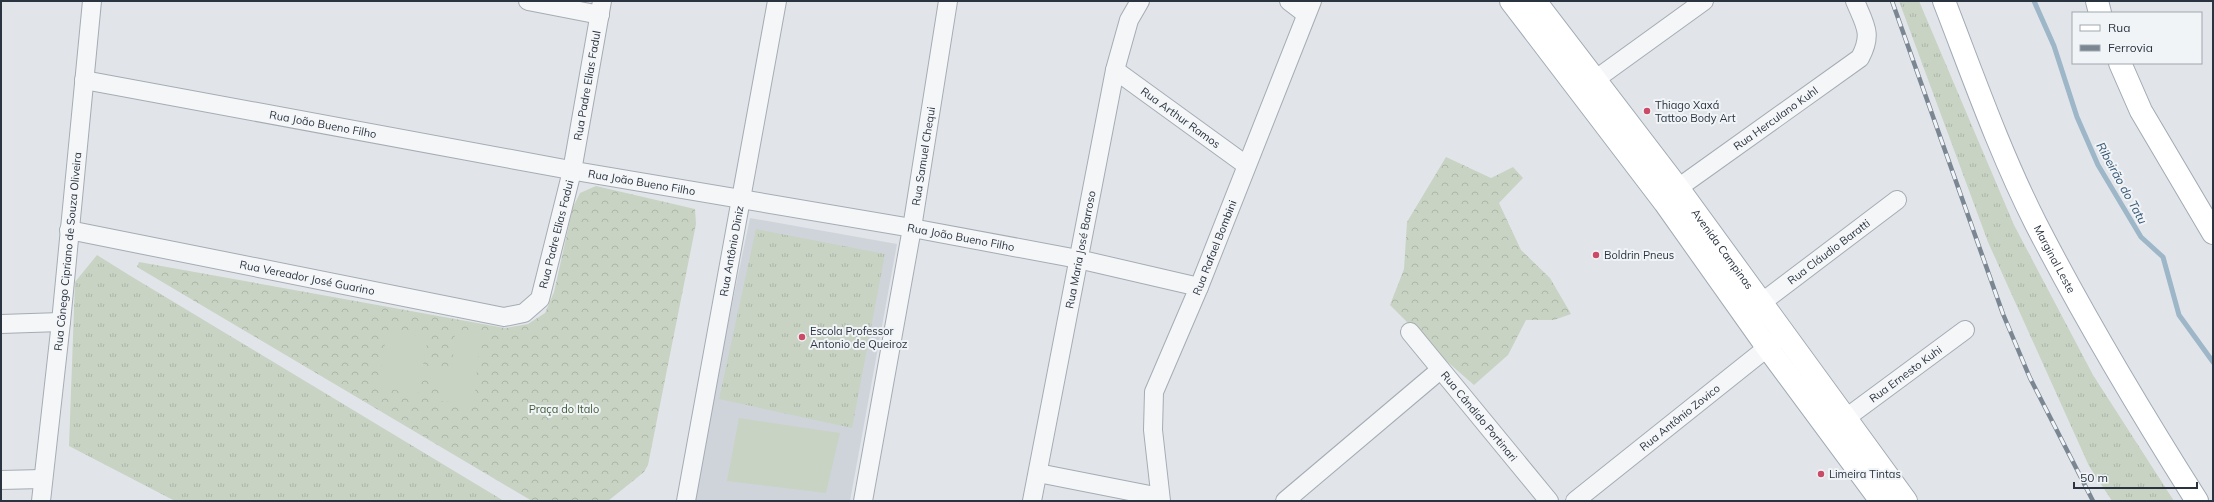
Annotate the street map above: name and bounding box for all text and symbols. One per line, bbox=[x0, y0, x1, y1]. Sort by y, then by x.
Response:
legend bbox=[2072, 12, 2202, 64]
text: Rua bbox=[2108, 20, 2130, 35]
street label: Rua Padre Elias Fadul bbox=[571, 30, 604, 142]
text: Ferrovia bbox=[2108, 40, 2153, 55]
street label: Rua Herculano Kuhl bbox=[1731, 83, 1821, 153]
street label: Rua Arthur Ramos bbox=[1138, 84, 1223, 151]
place label: Thiago Xaxá Tattoo Body Art bbox=[1655, 98, 1736, 125]
street label: Rua Samuel Chequi bbox=[909, 106, 938, 207]
marker: Thiago Xaxá Tattoo Body Art bbox=[1642, 106, 1652, 116]
street label: Rua João Bueno Filho bbox=[268, 107, 378, 141]
water label: Ribeirão do Tatu bbox=[2093, 140, 2151, 227]
street label: Rua Cônego Cipriano de Souza Oliveira bbox=[51, 151, 84, 351]
street label: Rua João Bueno Filho bbox=[587, 166, 696, 198]
street label: Rua Padre Elias Fadui bbox=[536, 179, 576, 290]
street label: Rua Maria José Barroso bbox=[1062, 189, 1099, 310]
street label: Rua Rafael Bombini bbox=[1189, 198, 1240, 297]
street label: Rua Antônio Diniz bbox=[716, 204, 747, 298]
street label: Avenida Campinas bbox=[1689, 206, 1756, 292]
street label: Rua Cláudio Baratti bbox=[1785, 216, 1873, 287]
street label: Rua João Bueno Filho bbox=[906, 220, 1016, 254]
street label: Marginal Leste bbox=[2031, 223, 2078, 295]
place label: Boldrin Pneus bbox=[1604, 248, 1674, 262]
marker: Boldrin Pneus bbox=[1591, 250, 1601, 260]
street label: Rua Vereador José Guarino bbox=[239, 257, 376, 298]
place label: Escola Professor Antonio de Queiroz bbox=[810, 324, 908, 351]
marker: Escola Professor Antonio de Queiroz bbox=[797, 332, 807, 342]
street label: Rua Ernesto Kuhi bbox=[1866, 342, 1945, 406]
street label: Rua Cândido Portinari bbox=[1438, 368, 1520, 464]
street label: Rua Antônio Zovico bbox=[1637, 381, 1723, 454]
park label: Praça do Italo bbox=[529, 402, 599, 416]
scale bar bbox=[2074, 464, 2197, 490]
place label: Limeira Tintas bbox=[1829, 467, 1901, 481]
marker: Limeira Tintas bbox=[1816, 469, 1826, 479]
text: 50 m bbox=[2080, 470, 2108, 485]

